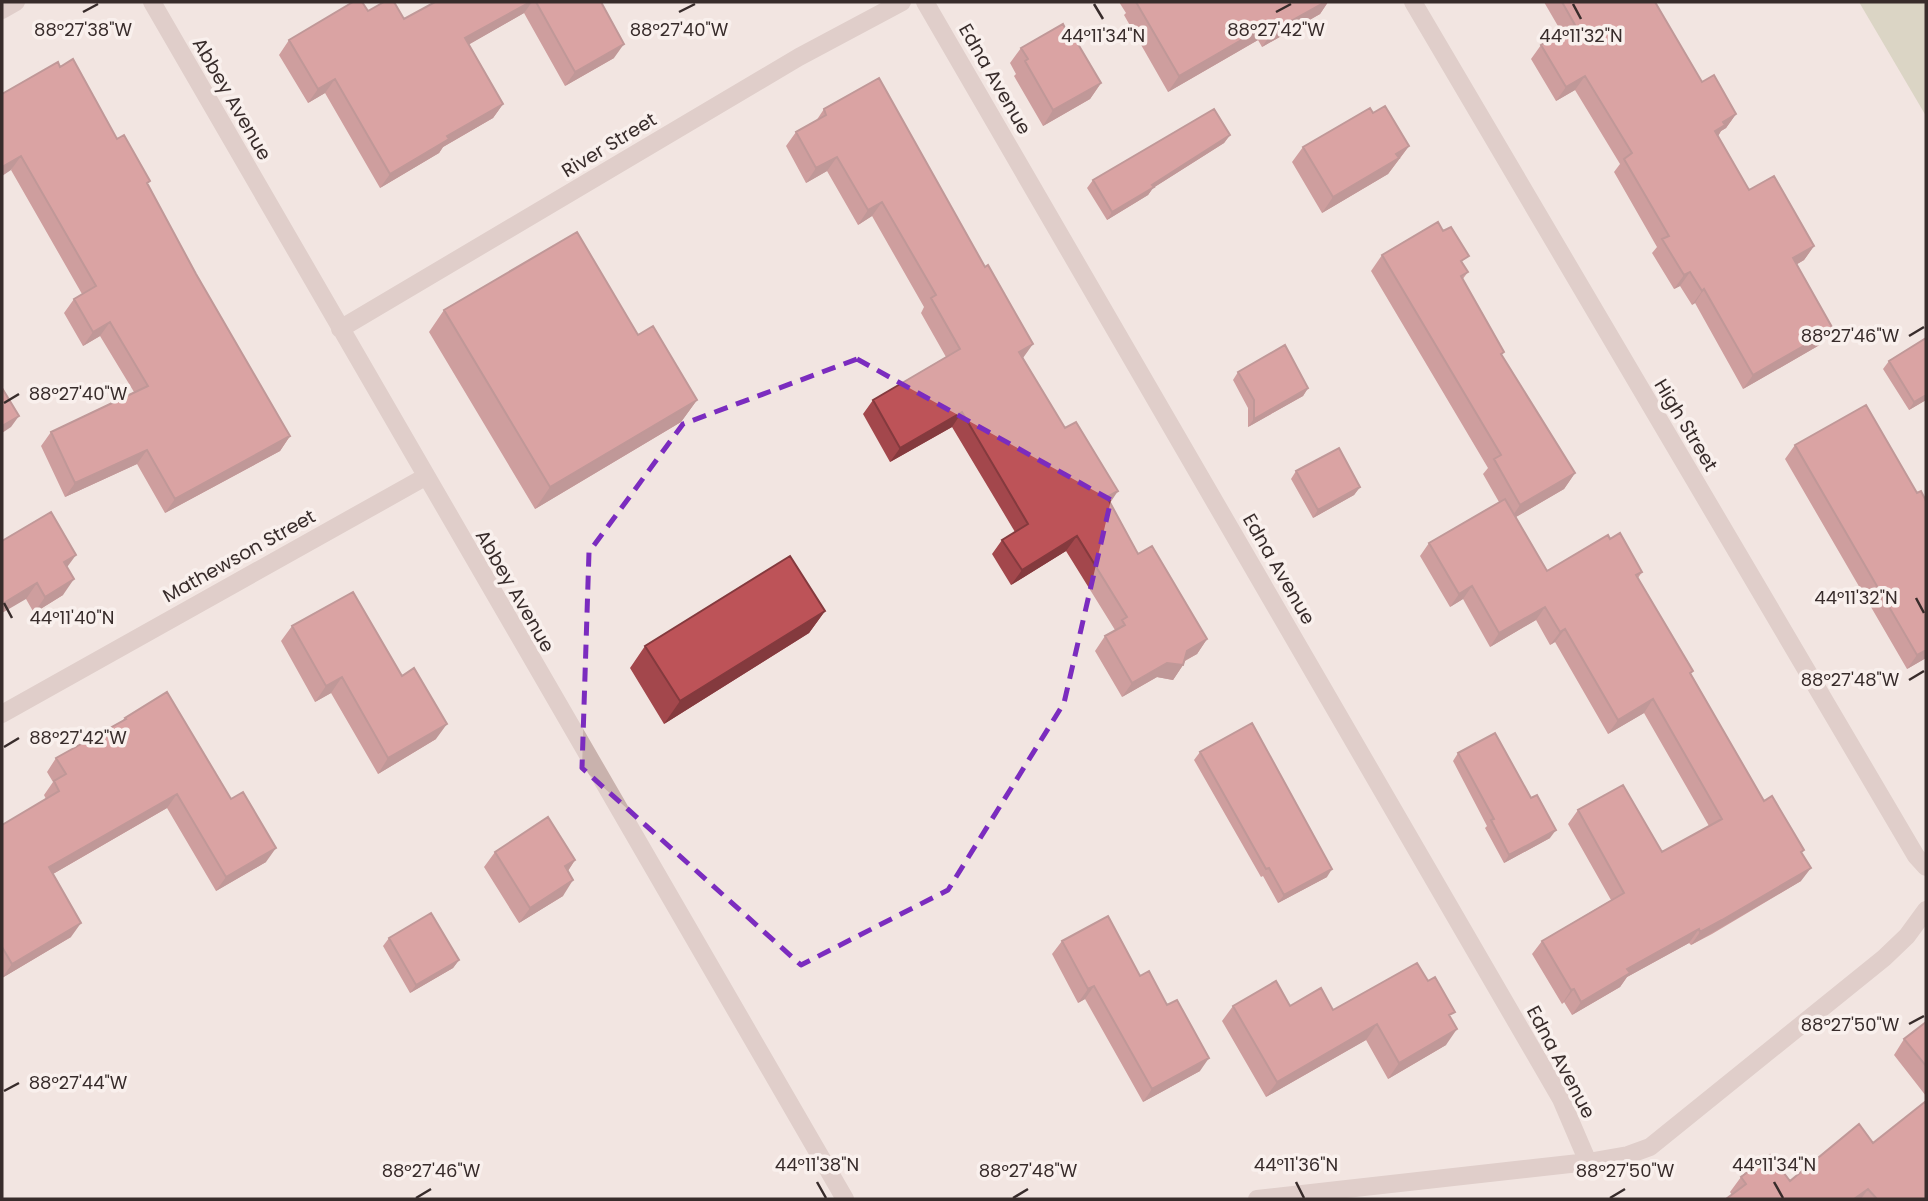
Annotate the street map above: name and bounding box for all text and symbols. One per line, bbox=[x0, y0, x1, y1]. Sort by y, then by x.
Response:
text: 88°27'38"W bbox=[34, 17, 132, 42]
text: 88°27'40"W bbox=[630, 17, 729, 42]
text: 88°27'42"W bbox=[1227, 17, 1325, 42]
street label: Edna Avenue bbox=[952, 19, 1038, 139]
text: 44°11'34"N bbox=[1061, 23, 1145, 48]
text: 44°11'32"N bbox=[1539, 23, 1623, 48]
street label: Abbey Avenue bbox=[186, 33, 278, 165]
street label: River Street bbox=[556, 106, 662, 184]
text: 88°27'46"W bbox=[1801, 323, 1900, 348]
street label: High Street bbox=[1648, 374, 1724, 476]
text: 88°27'40"W bbox=[29, 381, 128, 406]
street label: Mathewson Street bbox=[158, 503, 320, 609]
street label: Edna Avenue bbox=[1236, 509, 1322, 629]
street label: Abbey Avenue bbox=[469, 525, 561, 657]
text: 44°11'32"N bbox=[1814, 585, 1898, 610]
text: 44°11'40"N bbox=[30, 605, 114, 630]
text: 88°27'48"W bbox=[1801, 667, 1900, 692]
text: 88°27'42"W bbox=[29, 725, 127, 750]
street label: Edna Avenue bbox=[1520, 1001, 1602, 1123]
text: 88°27'50"W bbox=[1801, 1012, 1900, 1037]
text: 88°27'44"W bbox=[29, 1070, 128, 1095]
text: 44°11'38"N bbox=[775, 1152, 859, 1177]
text: 44°11'36"N bbox=[1254, 1152, 1338, 1177]
text: 44°11'34"N bbox=[1732, 1152, 1816, 1177]
text: 88°27'46"W bbox=[382, 1158, 481, 1183]
text: 88°27'48"W bbox=[979, 1158, 1078, 1183]
text: 88°27'50"W bbox=[1576, 1158, 1675, 1183]

